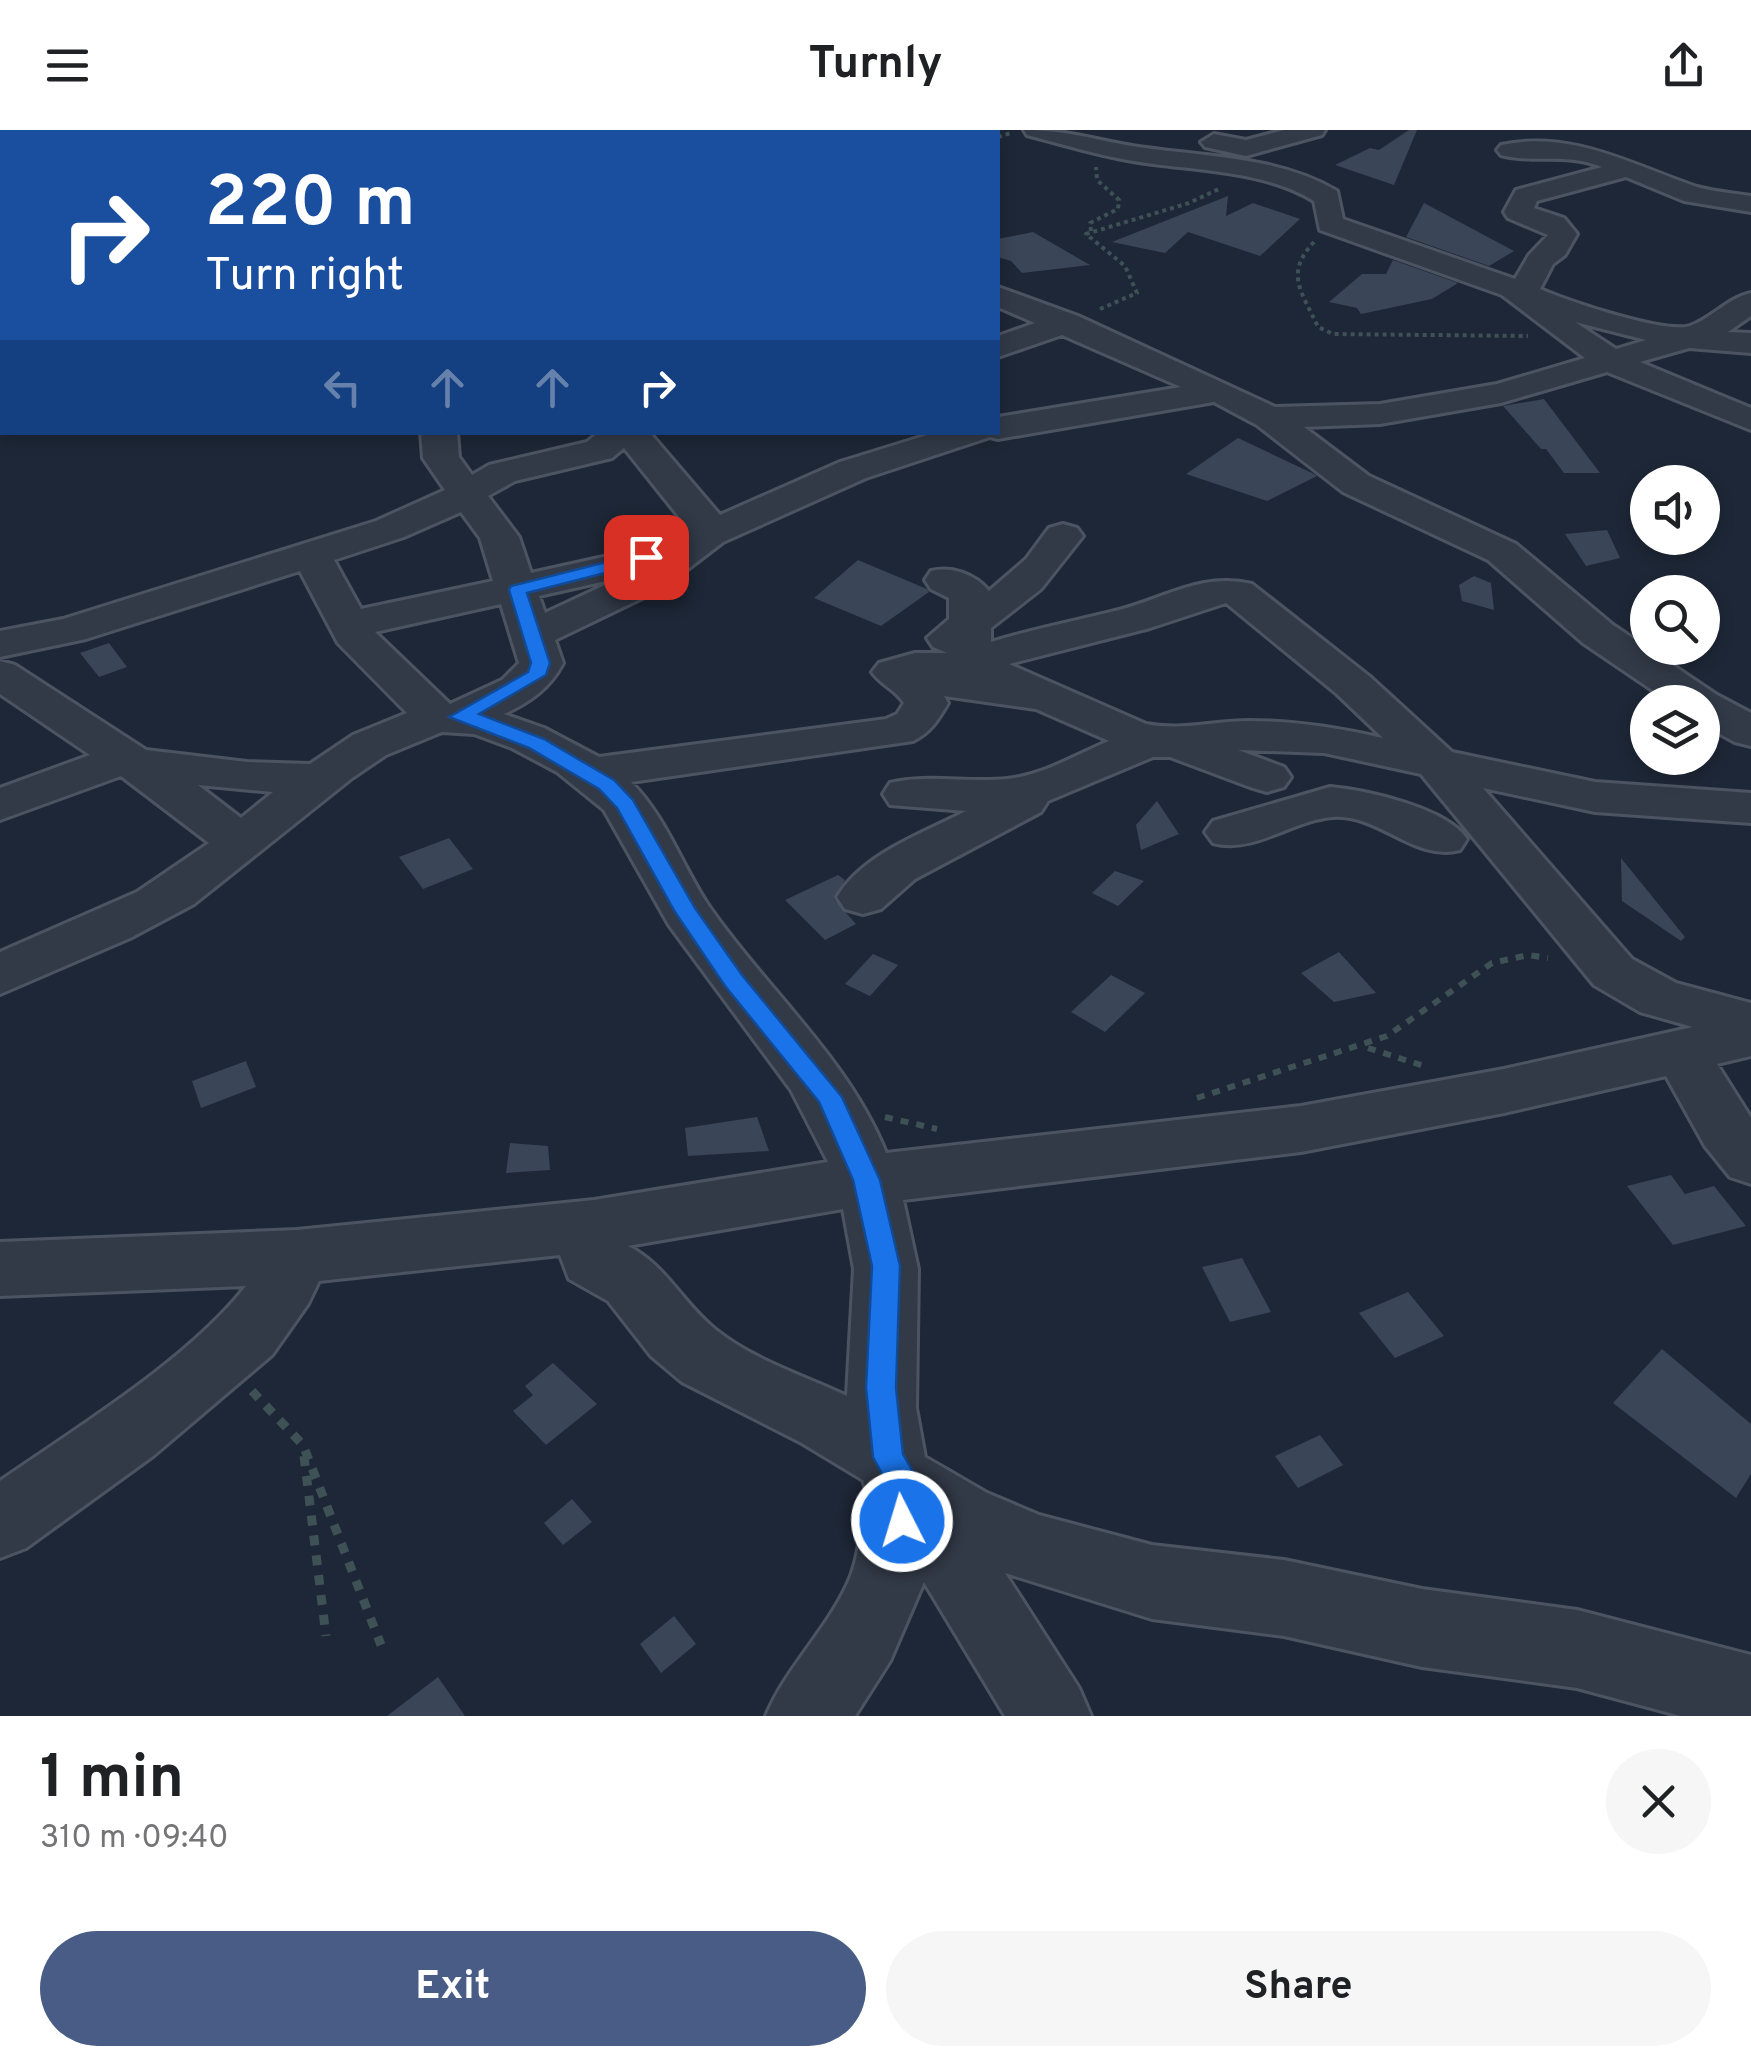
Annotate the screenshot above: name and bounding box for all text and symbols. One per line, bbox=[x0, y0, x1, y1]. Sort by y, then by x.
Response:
text: Turnly bbox=[808, 37, 943, 94]
icon: menu bbox=[40, 38, 95, 93]
icon: share bbox=[1656, 38, 1711, 93]
text: 220 m bbox=[205, 162, 415, 251]
icon: right bbox=[40, 170, 170, 300]
text: Turn right bbox=[205, 249, 404, 306]
icon: left bbox=[315, 360, 370, 415]
icon: ahead bbox=[420, 360, 475, 415]
icon: ahead bbox=[525, 360, 580, 415]
icon: right bbox=[630, 360, 685, 415]
map controls bbox=[1630, 465, 1720, 775]
button: sound bbox=[1630, 465, 1720, 555]
pin bbox=[604, 515, 689, 600]
icon: arrive bbox=[619, 530, 674, 585]
button: search bbox=[1630, 575, 1720, 665]
button: layers bbox=[1630, 685, 1720, 775]
position arrow bbox=[850, 1469, 954, 1573]
text: 1 min bbox=[40, 1743, 184, 1819]
button: close bbox=[1606, 1749, 1711, 1854]
text: 310 m · 09:40 bbox=[40, 1819, 229, 1859]
button: Exit bbox=[40, 1931, 866, 2046]
button: Share bbox=[886, 1931, 1711, 2046]

